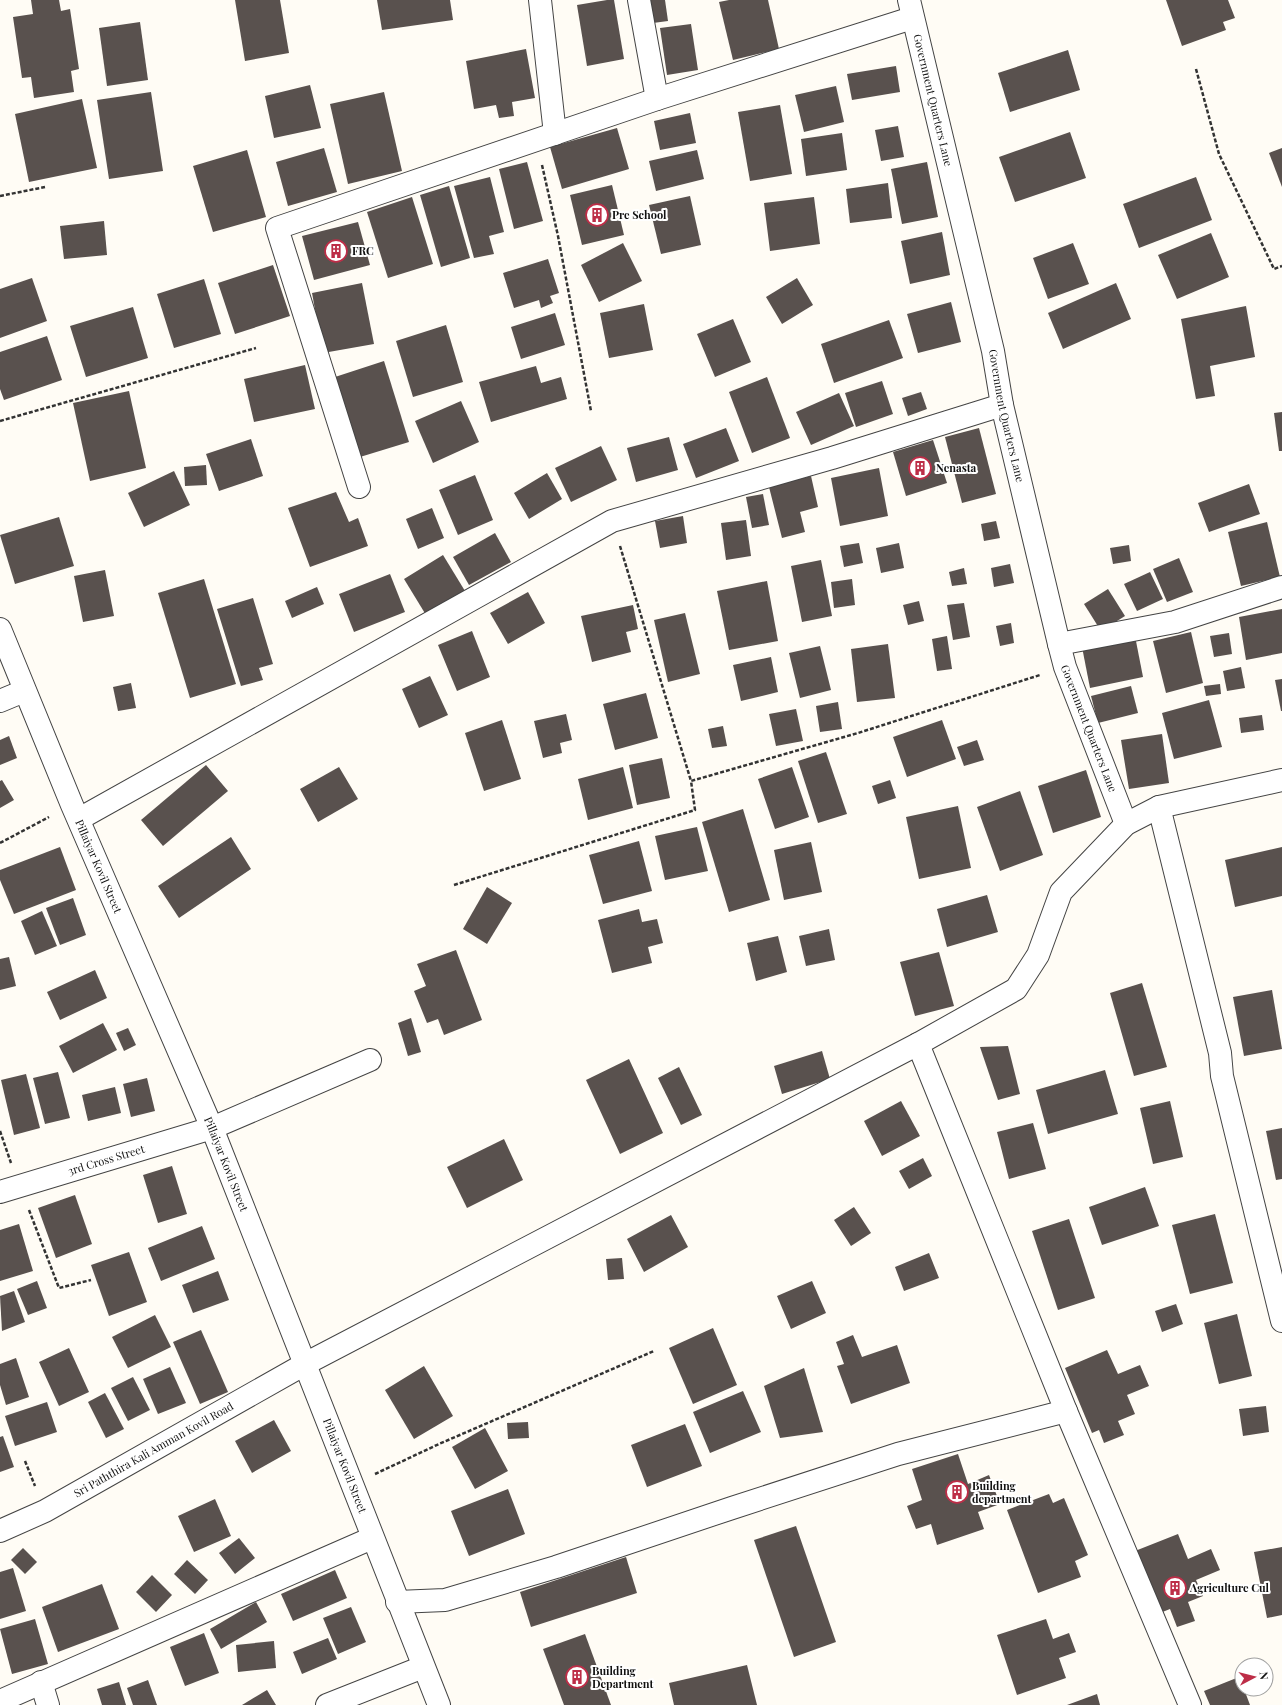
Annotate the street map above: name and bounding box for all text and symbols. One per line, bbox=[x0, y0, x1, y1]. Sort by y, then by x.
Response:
street label: Government Quarters Lane bbox=[910, 32, 957, 168]
building icon: Pre School bbox=[584, 202, 610, 228]
place label: Pre School bbox=[612, 207, 667, 222]
building icon: FRC bbox=[323, 238, 349, 264]
place label: FRC bbox=[352, 243, 374, 258]
street label: Government Quarters Lane bbox=[986, 348, 1028, 484]
building icon: Nenasta bbox=[907, 455, 933, 481]
place label: Nenasta bbox=[936, 460, 977, 475]
street label: Government Quarters Lane bbox=[1058, 662, 1121, 795]
street label: Pillaiyar Kovil Street bbox=[72, 817, 126, 915]
street label: Pillaiyar Kovil Street bbox=[201, 1114, 252, 1213]
street label: 3rd Cross Street bbox=[66, 1141, 146, 1178]
street label: Sri Paththira Kali Amman Kovil Road bbox=[71, 1398, 236, 1500]
street label: Pillaiyar Kovil Street bbox=[320, 1416, 371, 1515]
place label: Building department bbox=[972, 1478, 1032, 1506]
building icon: Building department bbox=[944, 1479, 970, 1505]
building icon: Agriculture Cul bbox=[1162, 1575, 1188, 1601]
place label: Agriculture Cul bbox=[1189, 1580, 1270, 1595]
north arrow bbox=[1234, 1657, 1274, 1697]
place label: Building Department bbox=[592, 1663, 654, 1691]
building icon: Building Department bbox=[564, 1664, 590, 1690]
text: N bbox=[1256, 1671, 1272, 1681]

